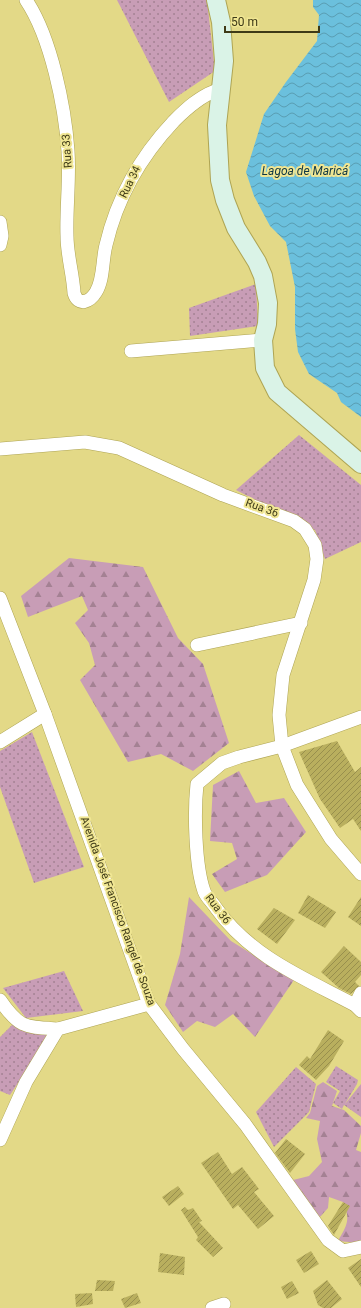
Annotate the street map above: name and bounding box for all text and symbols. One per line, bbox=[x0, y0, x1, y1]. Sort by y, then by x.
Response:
scale bar bbox=[225, 8, 319, 34]
text: 50 m bbox=[231, 15, 258, 29]
street label: Rua 33 bbox=[59, 134, 75, 168]
street label: Rua 34 bbox=[117, 164, 143, 200]
water label: Lagoa de Maricá bbox=[262, 164, 349, 178]
street label: Rua 36 bbox=[244, 496, 280, 520]
street label: Avenida José Francisco Rangel de Souza bbox=[78, 815, 158, 1007]
street label: Rua 36 bbox=[203, 892, 233, 926]

